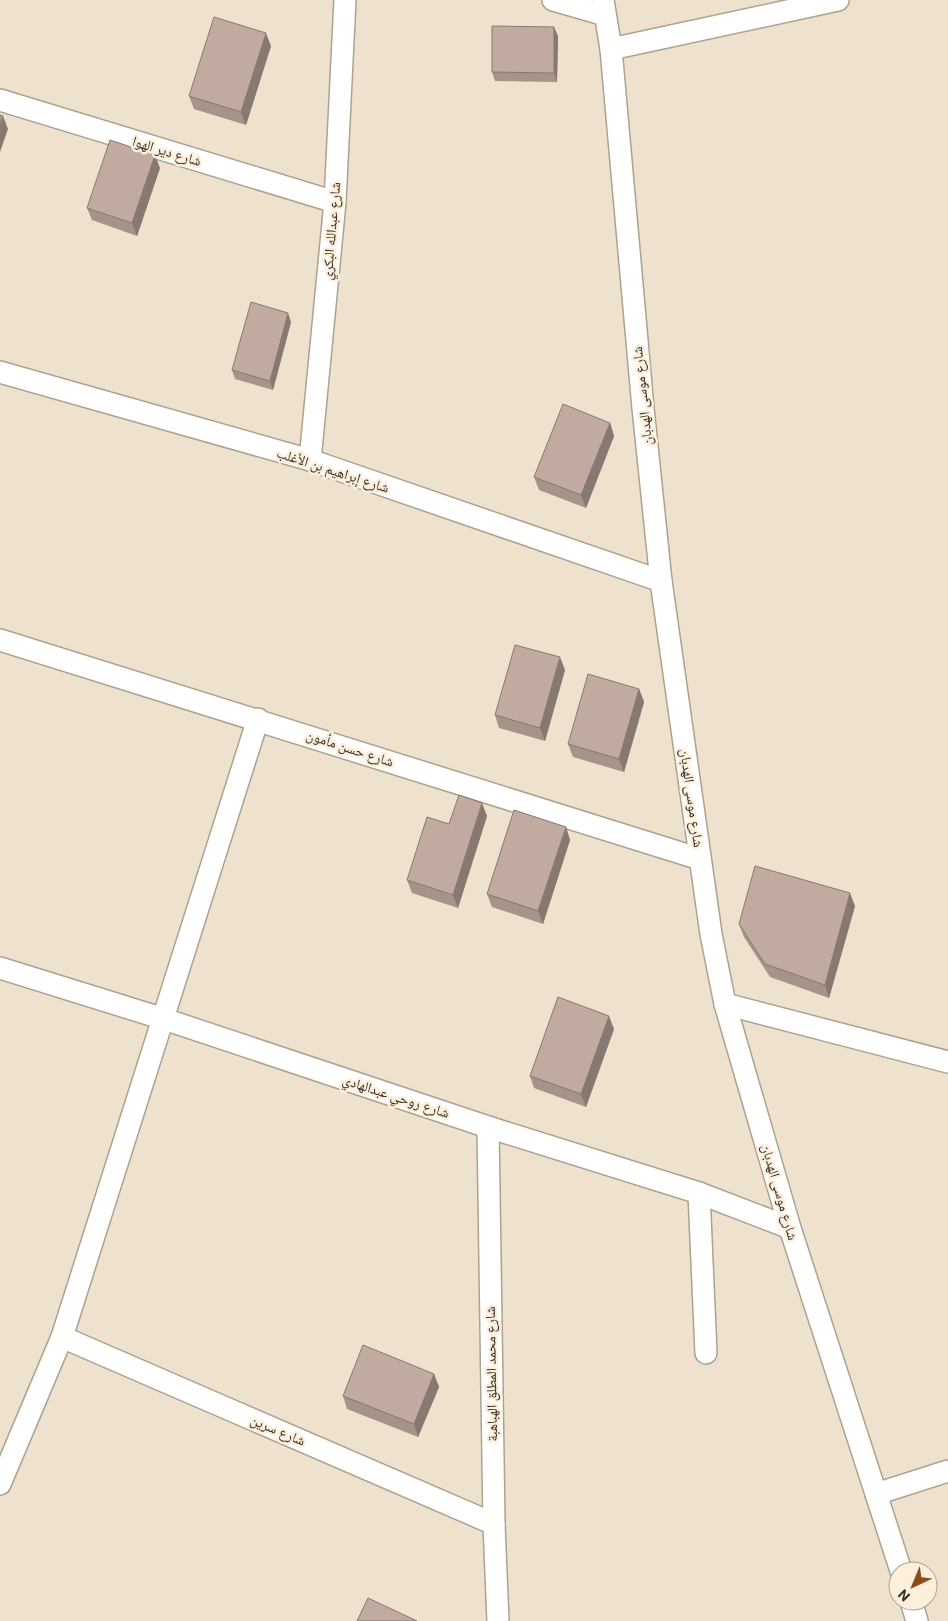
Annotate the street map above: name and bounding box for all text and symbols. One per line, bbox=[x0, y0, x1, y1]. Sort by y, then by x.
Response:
street label: شارع دير الهوا bbox=[130, 133, 203, 171]
street label: شارع عبدالله البكري bbox=[319, 181, 347, 281]
street label: شارع موسى الهدبان bbox=[629, 346, 657, 446]
street label: شارع إبراهيم بن الأغلب bbox=[274, 444, 391, 498]
street label: شارع حسن مأمون bbox=[304, 726, 396, 772]
street label: شارع موسى الهدبان bbox=[675, 748, 707, 849]
street label: شارع روحي عبدالهادي bbox=[339, 1071, 451, 1124]
street label: شارع موسى الهدبان bbox=[757, 1142, 801, 1242]
street label: شارع محمد المطلق الهباهبة bbox=[482, 1306, 502, 1442]
street label: شارع سرين bbox=[247, 1411, 308, 1451]
north arrow bbox=[888, 1561, 938, 1611]
text: N bbox=[895, 1586, 913, 1605]

